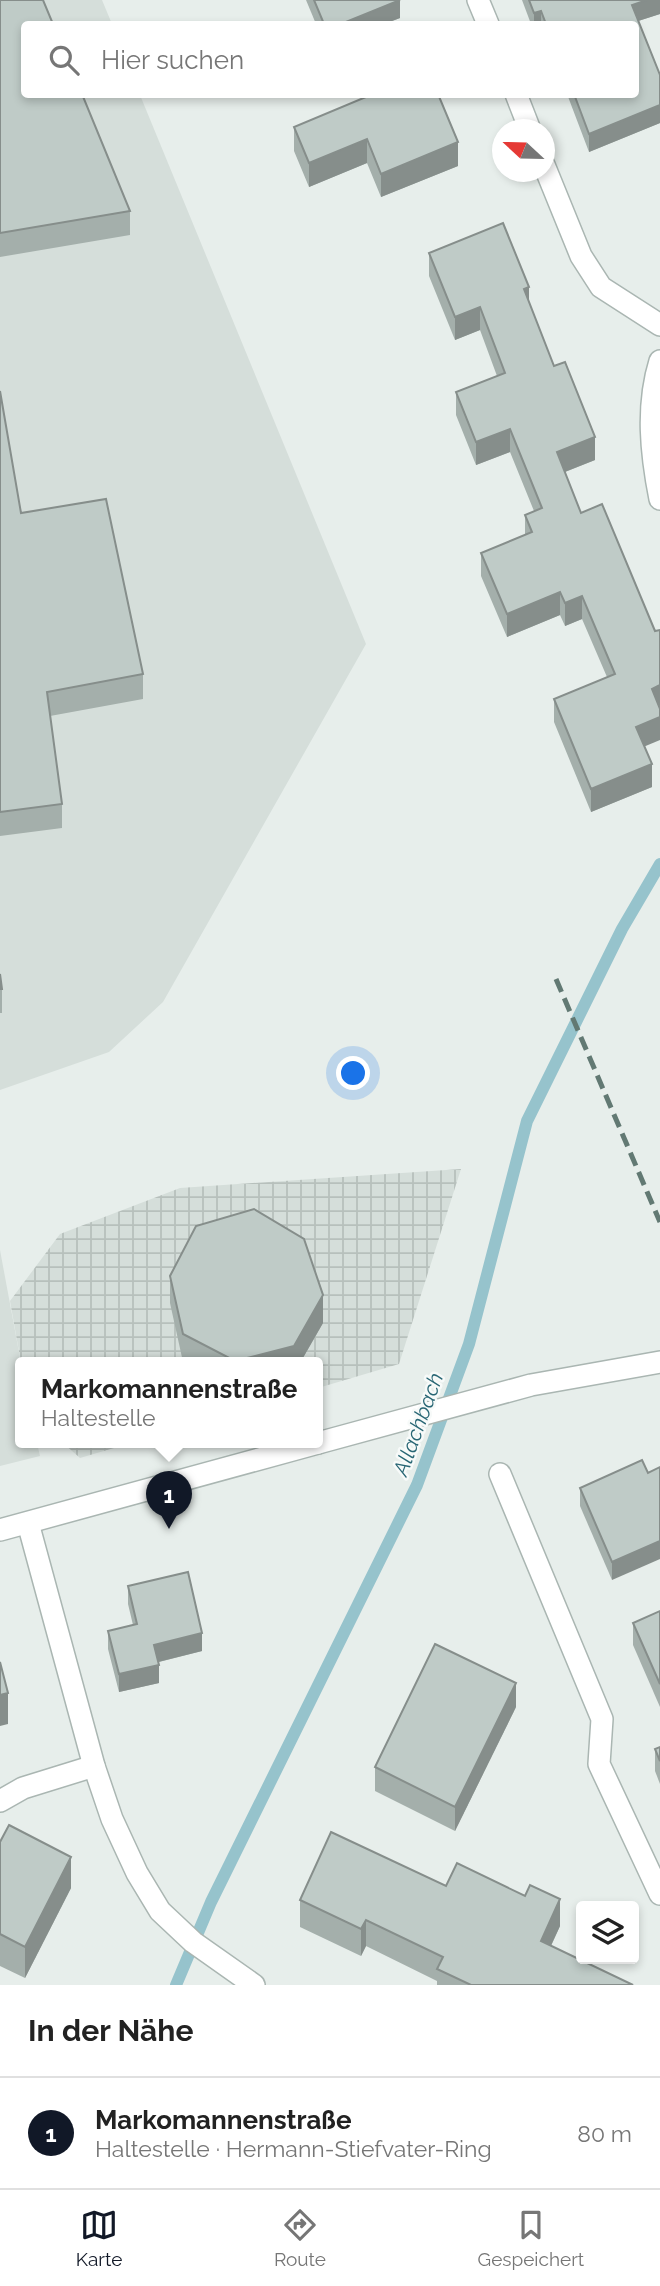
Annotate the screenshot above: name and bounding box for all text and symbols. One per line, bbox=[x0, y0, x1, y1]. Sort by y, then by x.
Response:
search box bbox=[21, 21, 639, 98]
icon: search bbox=[45, 41, 83, 79]
text: Hier suchen bbox=[101, 45, 244, 75]
north arrow bbox=[492, 119, 555, 182]
your location bbox=[336, 1056, 370, 1090]
popup bbox=[15, 1357, 323, 1448]
water label: Allachbach bbox=[387, 1369, 448, 1480]
text: Markomannenstraße bbox=[41, 1374, 297, 1404]
text: Haltestelle bbox=[41, 1404, 156, 1431]
pin: 1 bbox=[146, 1471, 192, 1529]
map controls bbox=[576, 1901, 639, 1964]
button: layers bbox=[576, 1901, 639, 1964]
text: In der Nähe bbox=[28, 2013, 193, 2048]
text: Markomannenstraße bbox=[95, 2105, 351, 2135]
text: 1 bbox=[45, 2120, 57, 2147]
text: 80 m bbox=[577, 2120, 632, 2147]
text: Haltestelle · Hermann-Stiefvater-Ring bbox=[95, 2135, 492, 2162]
tab: Karte bbox=[76, 2206, 122, 2270]
tab: Route bbox=[274, 2206, 326, 2270]
tab: Gespeichert bbox=[478, 2206, 584, 2270]

